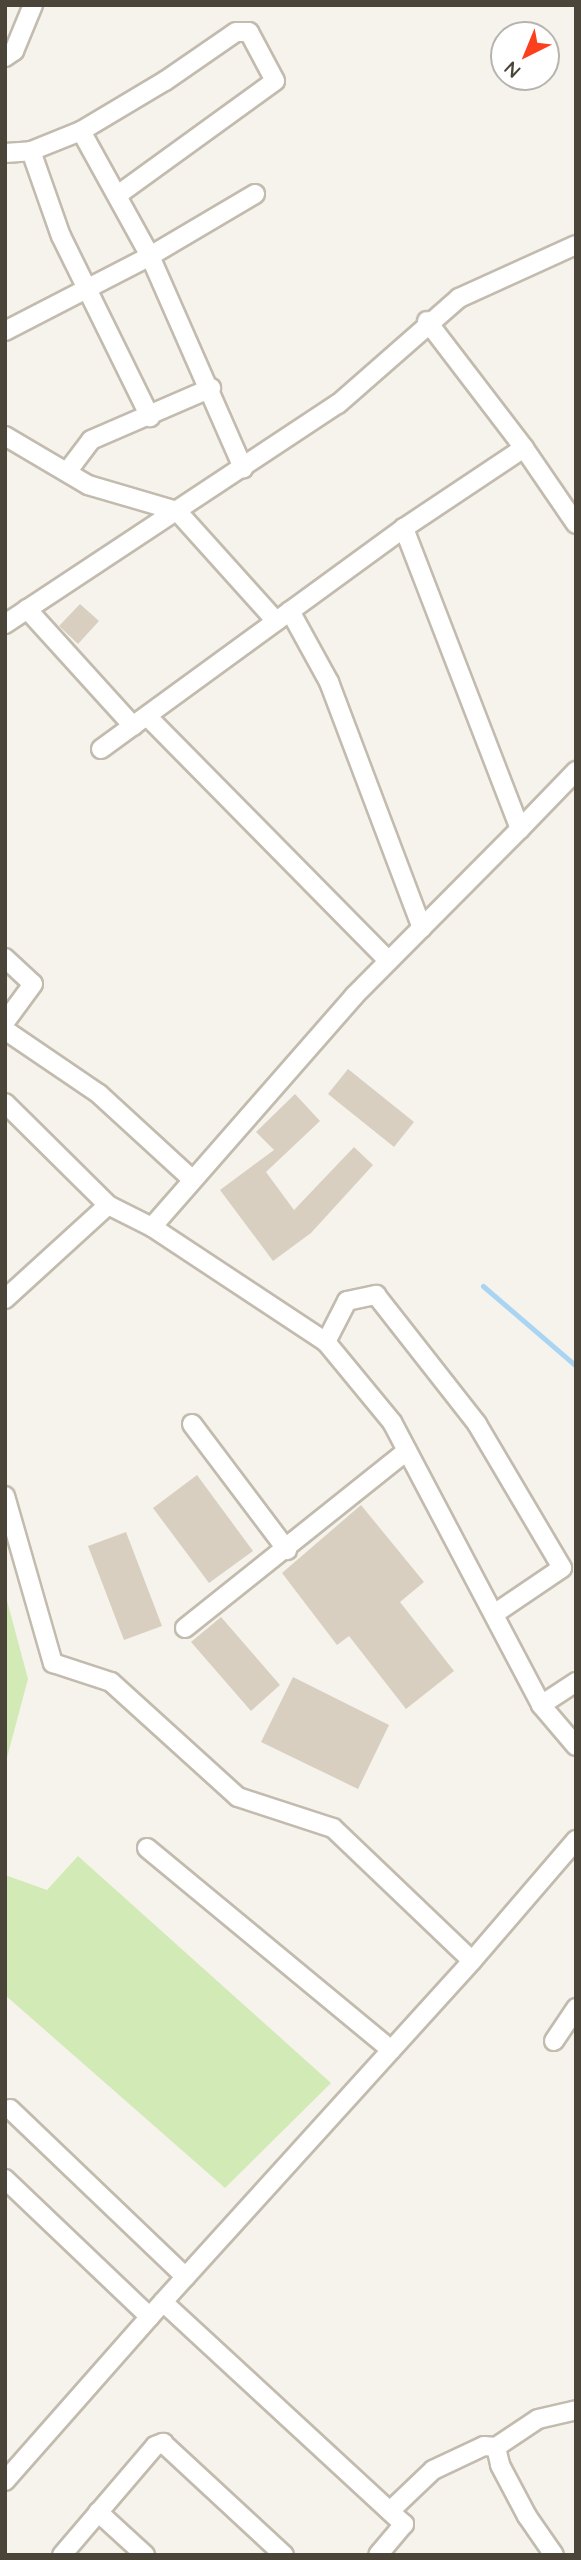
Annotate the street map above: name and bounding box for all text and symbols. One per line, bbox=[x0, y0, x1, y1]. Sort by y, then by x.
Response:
north arrow bbox=[490, 21, 560, 91]
text: N bbox=[499, 56, 525, 83]

